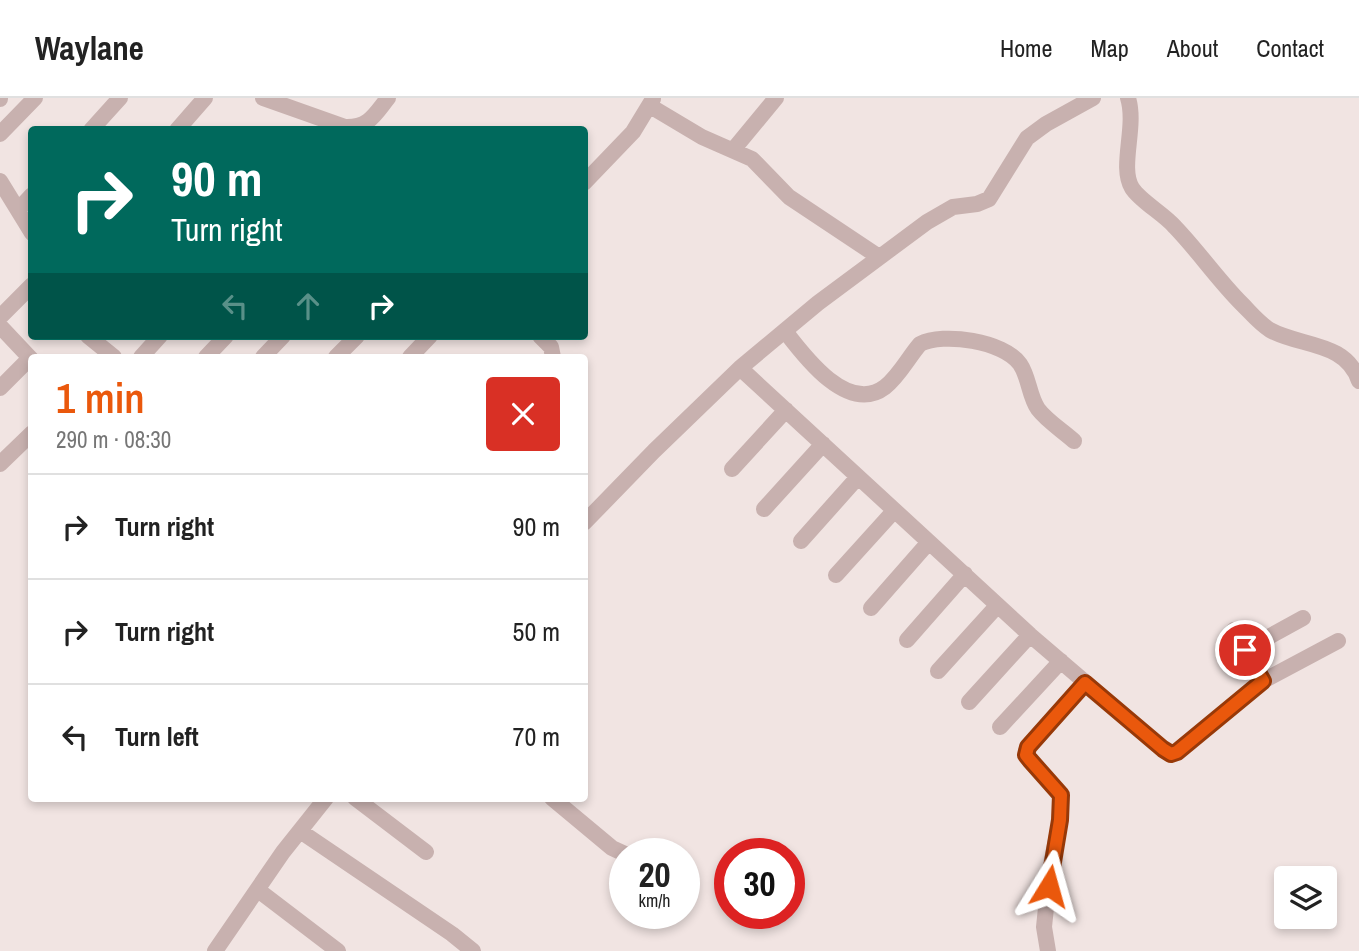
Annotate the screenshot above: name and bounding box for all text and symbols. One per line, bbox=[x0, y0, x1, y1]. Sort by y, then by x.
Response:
text: Waylane bbox=[35, 26, 144, 70]
text: Home bbox=[1000, 32, 1052, 64]
text: Map bbox=[1090, 32, 1129, 64]
text: About bbox=[1167, 32, 1218, 64]
text: Contact bbox=[1256, 32, 1324, 64]
text: 90 m bbox=[171, 145, 263, 211]
icon: right bbox=[56, 154, 147, 245]
text: Turn right bbox=[171, 208, 283, 251]
icon: left bbox=[216, 287, 254, 325]
icon: ahead bbox=[289, 287, 327, 325]
icon: right bbox=[362, 287, 400, 325]
text: 1 min bbox=[56, 370, 145, 426]
button: close bbox=[486, 377, 560, 451]
text: 290 m · 08:30 bbox=[56, 424, 171, 455]
icon: right bbox=[56, 508, 94, 546]
text: Turn right bbox=[115, 509, 214, 544]
text: 90 m bbox=[513, 509, 560, 544]
icon: right bbox=[56, 613, 94, 651]
text: Turn right bbox=[115, 614, 214, 649]
text: 50 m bbox=[513, 614, 560, 649]
pin bbox=[1215, 620, 1275, 680]
icon: arrive bbox=[1226, 631, 1264, 669]
icon: left bbox=[56, 718, 94, 756]
text: Turn left bbox=[115, 719, 199, 754]
text: 70 m bbox=[513, 719, 560, 754]
speed limit sign: 30 bbox=[714, 838, 805, 929]
position arrow bbox=[1012, 849, 1086, 923]
text: 20 bbox=[639, 851, 670, 898]
map controls bbox=[1274, 866, 1337, 929]
button: layers bbox=[1274, 866, 1337, 929]
text: km/h bbox=[639, 888, 671, 913]

